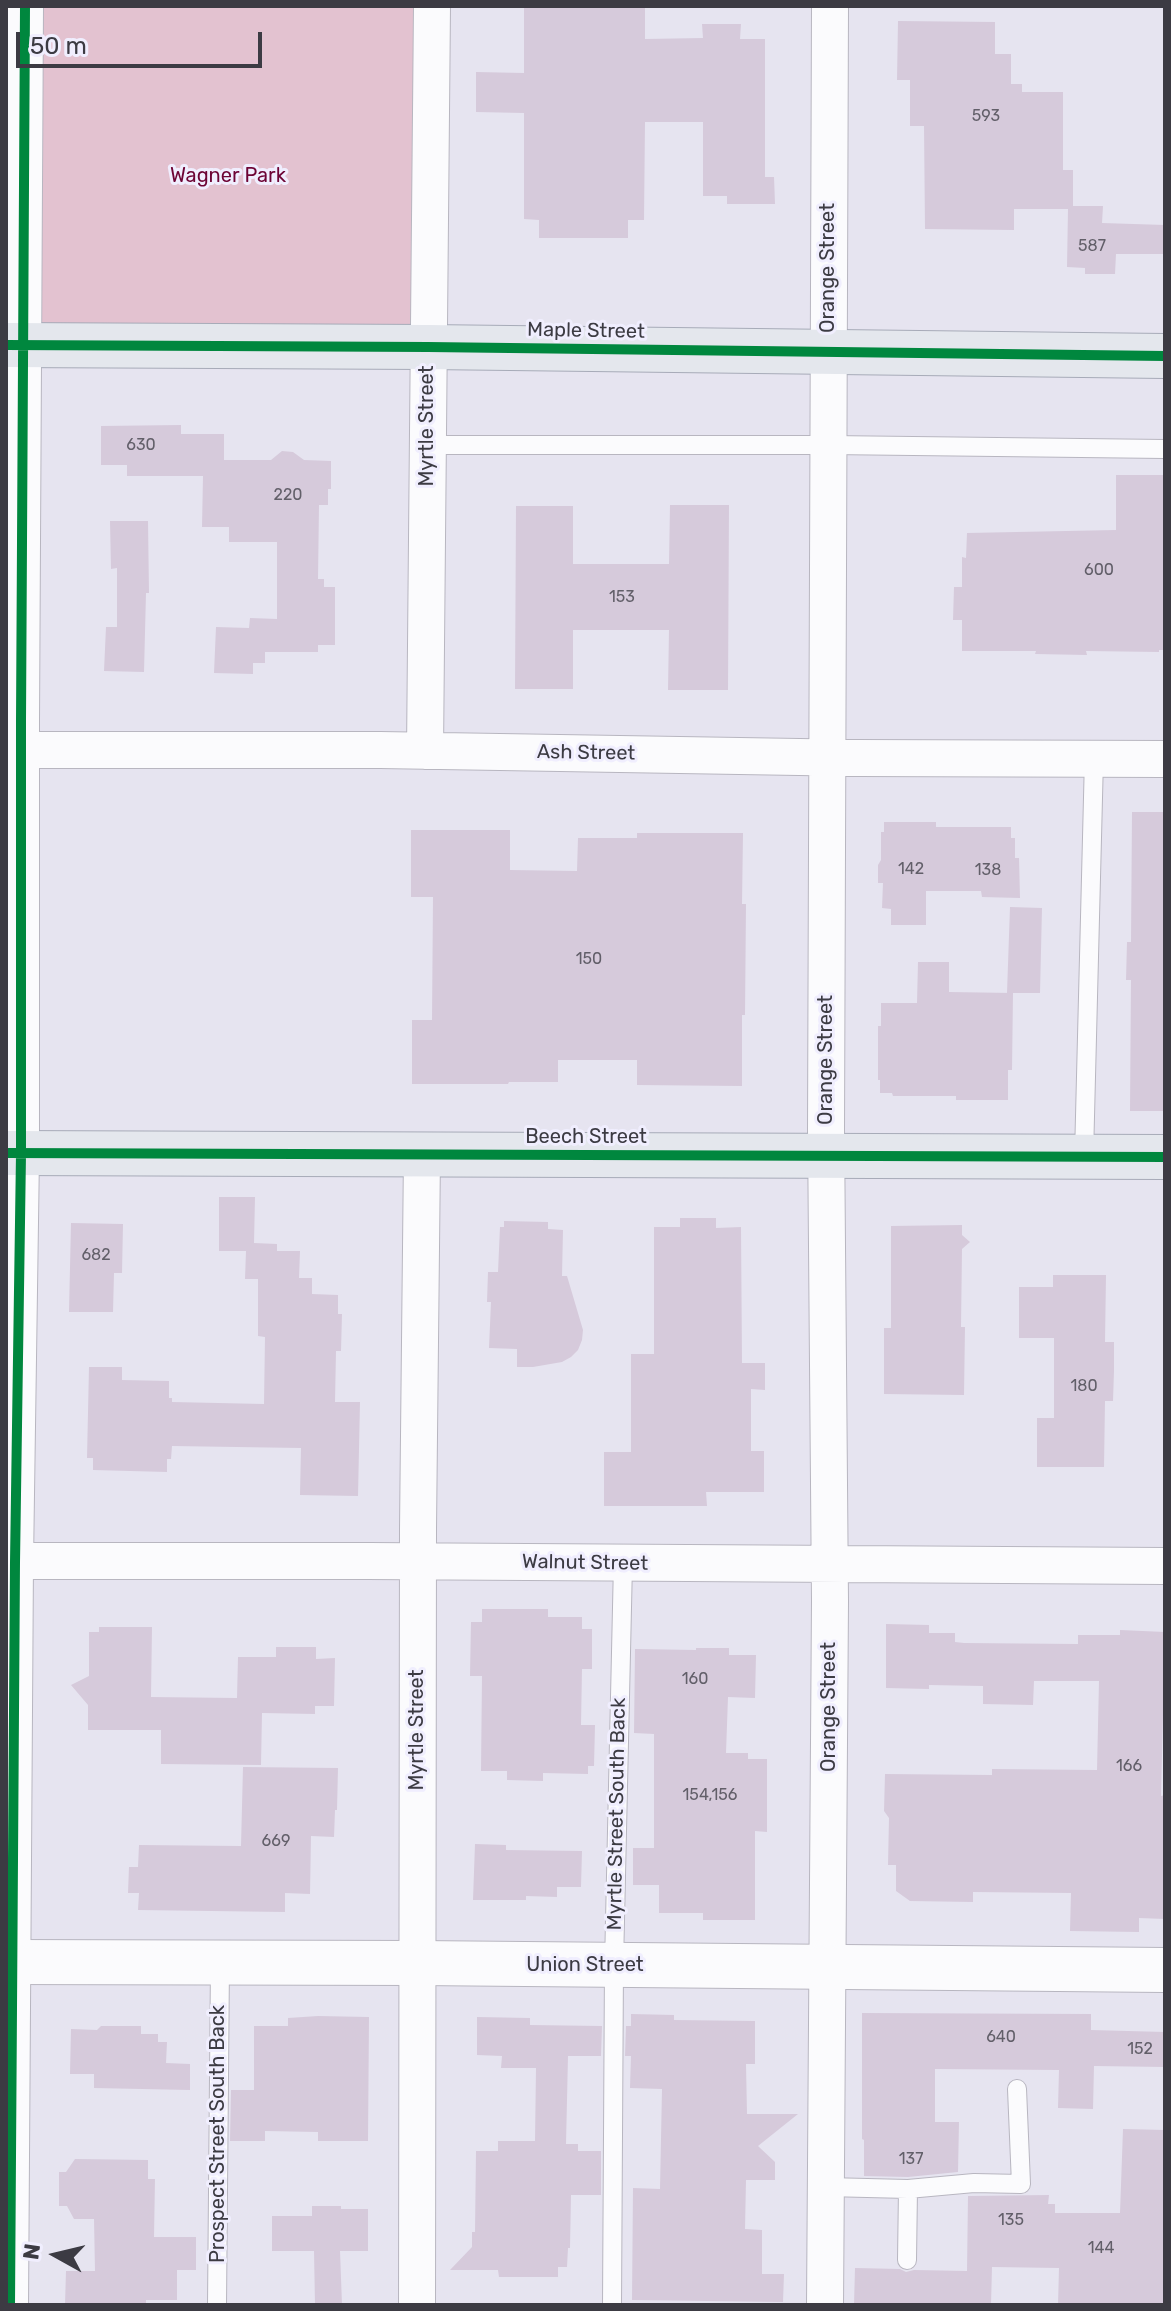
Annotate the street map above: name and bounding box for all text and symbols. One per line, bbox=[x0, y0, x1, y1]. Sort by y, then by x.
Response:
scale bar bbox=[20, 16, 266, 66]
text: 50 m bbox=[30, 32, 87, 60]
house number: 593 bbox=[972, 106, 1000, 126]
park label: Wagner Park bbox=[170, 164, 286, 188]
street label: Orange Street bbox=[816, 203, 840, 333]
house number: 587 bbox=[1078, 236, 1106, 256]
street label: Maple Street bbox=[527, 318, 645, 344]
street label: Myrtle Street bbox=[415, 365, 439, 487]
house number: 630 bbox=[126, 435, 156, 455]
house number: 220 bbox=[274, 485, 302, 505]
house number: 600 bbox=[1084, 560, 1114, 580]
house number: 153 bbox=[609, 587, 635, 607]
street label: Ash Street bbox=[537, 740, 635, 766]
house number: 142 bbox=[898, 859, 924, 879]
house number: 138 bbox=[975, 860, 1001, 880]
house number: 150 bbox=[576, 949, 602, 969]
street label: Orange Street bbox=[814, 995, 838, 1125]
street label: Beech Street bbox=[525, 1125, 647, 1149]
house number: 682 bbox=[81, 1245, 111, 1265]
house number: 180 bbox=[1070, 1376, 1098, 1396]
street label: Walnut Street bbox=[522, 1550, 648, 1576]
street label: Orange Street bbox=[817, 1642, 841, 1772]
street label: Myrtle Street bbox=[405, 1669, 429, 1791]
house number: 160 bbox=[682, 1669, 708, 1689]
street label: Myrtle Street South Back bbox=[603, 1697, 631, 1931]
house number: 166 bbox=[1116, 1756, 1142, 1776]
house number: 154,156 bbox=[683, 1785, 737, 1805]
house number: 669 bbox=[262, 1831, 290, 1851]
street label: Union Street bbox=[526, 1953, 644, 1977]
street label: Prospect Street South Back bbox=[206, 2005, 230, 2263]
house number: 640 bbox=[986, 2027, 1016, 2047]
house number: 152 bbox=[1127, 2039, 1153, 2059]
house number: 137 bbox=[899, 2149, 923, 2169]
house number: 135 bbox=[998, 2210, 1024, 2230]
north arrow bbox=[16, 2215, 96, 2295]
house number: 144 bbox=[1088, 2238, 1114, 2258]
text: N bbox=[17, 2242, 46, 2261]

